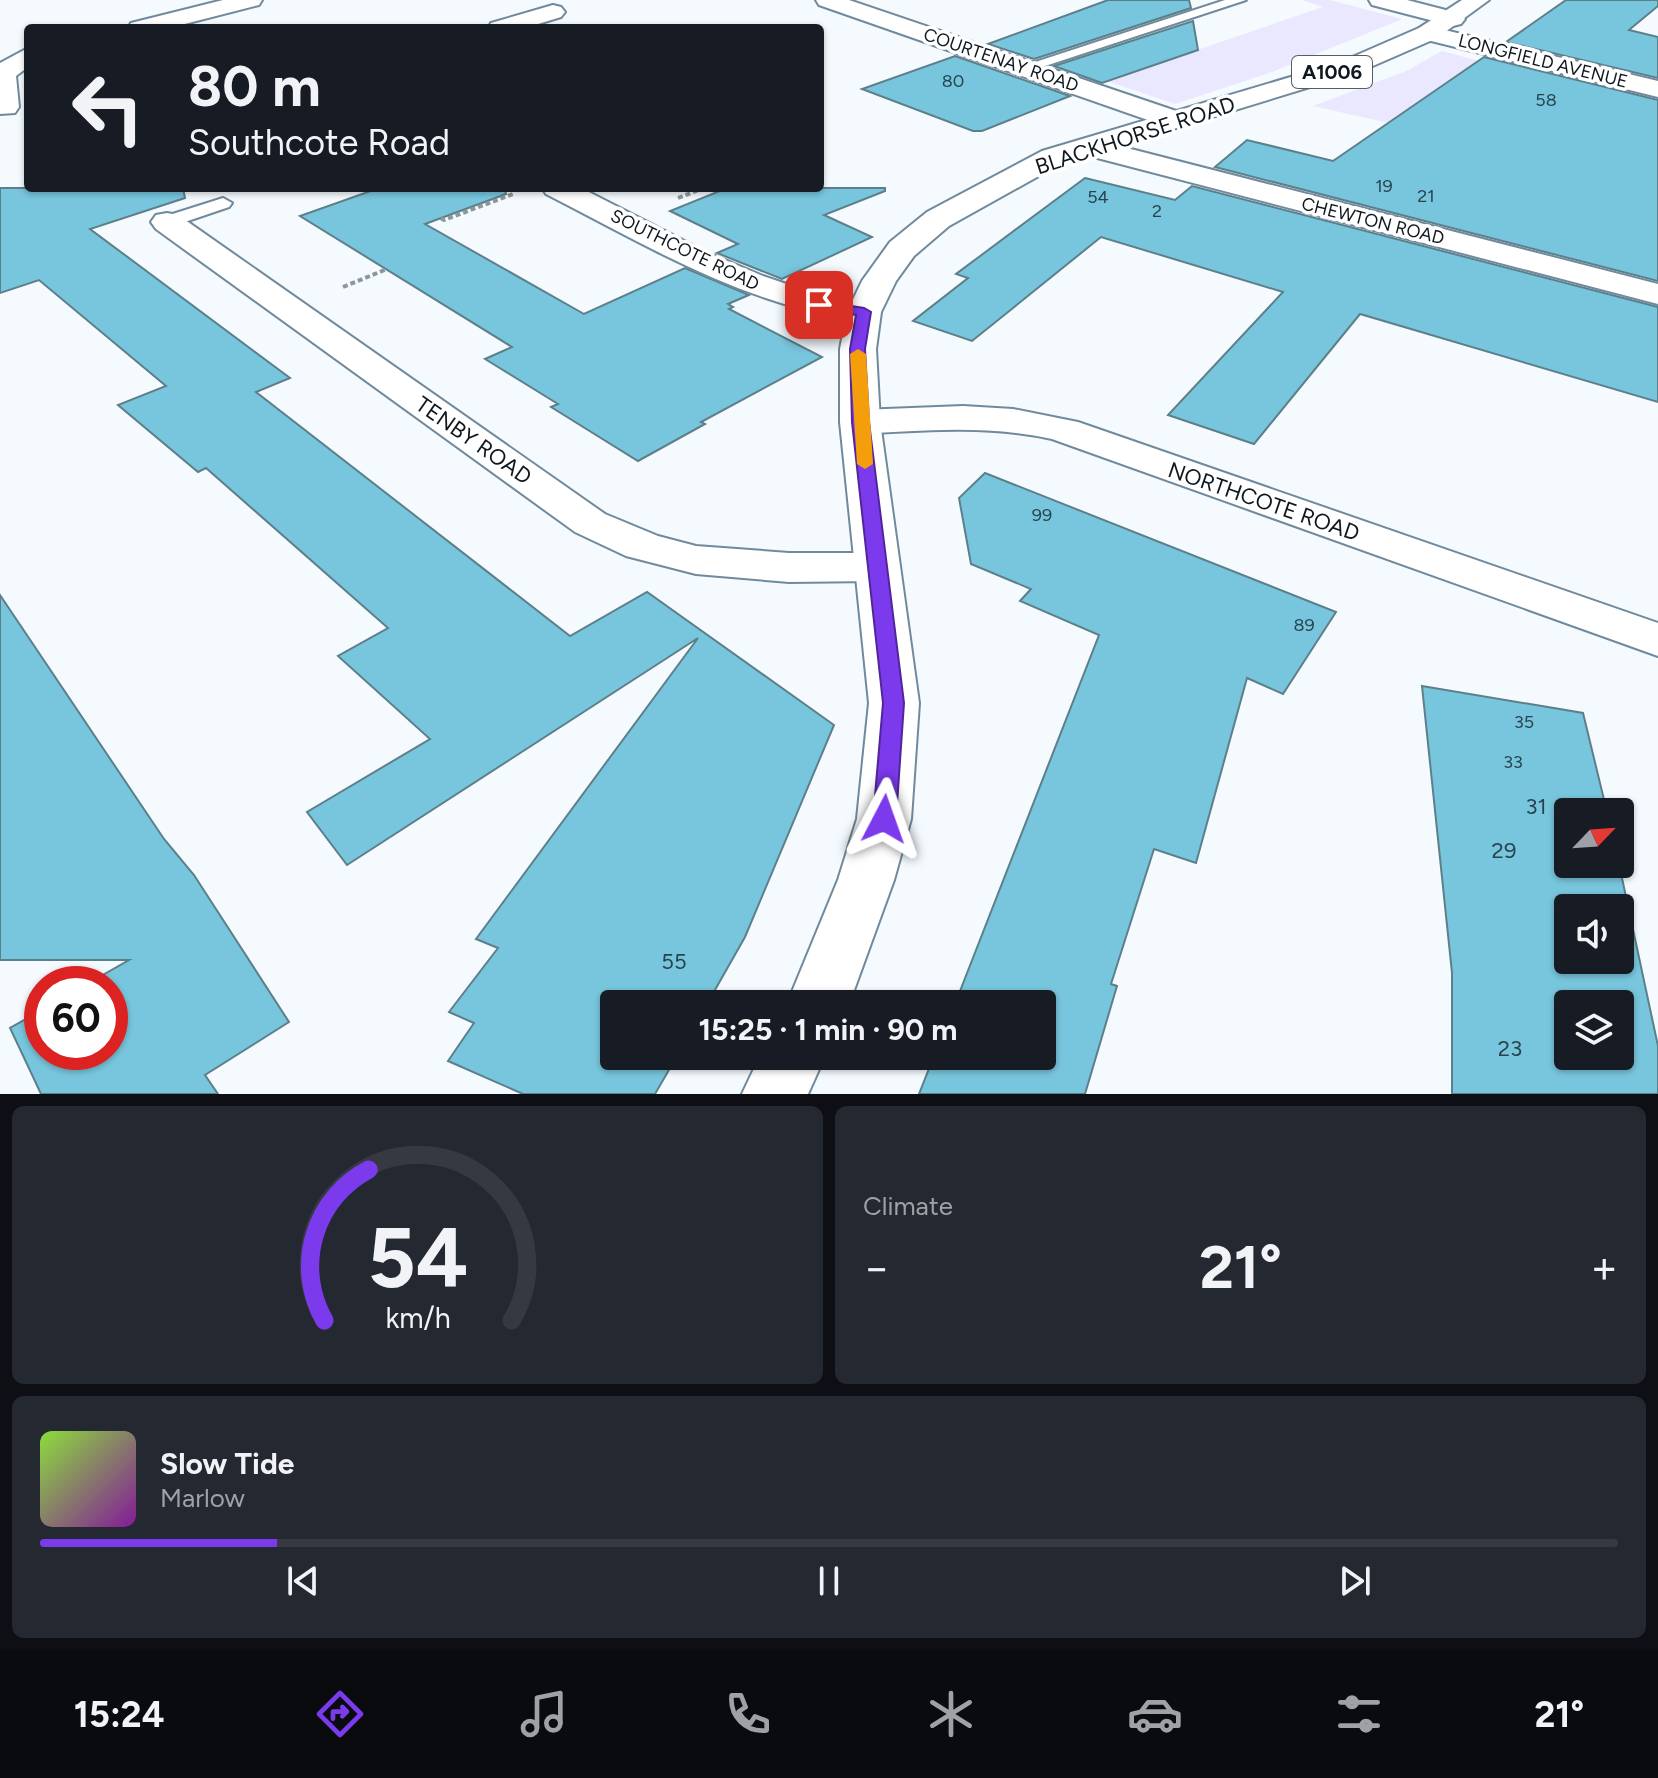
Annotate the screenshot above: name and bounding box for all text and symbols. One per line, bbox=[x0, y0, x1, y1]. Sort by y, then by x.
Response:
street label: COURTENAY ROAD bbox=[921, 23, 1081, 97]
street label: LONGFIELD AVENUE bbox=[1456, 29, 1630, 93]
text: 80 m bbox=[188, 53, 321, 120]
icon: left bbox=[56, 56, 160, 160]
road number: A1006 bbox=[1292, 56, 1372, 88]
house number: 80 bbox=[942, 70, 964, 92]
house number: 58 bbox=[1535, 89, 1557, 111]
street label: BLACKHORSE ROAD bbox=[1032, 90, 1239, 181]
text: Southcote Road bbox=[188, 121, 450, 164]
house number: 19 bbox=[1375, 175, 1393, 197]
house number: 21 bbox=[1417, 185, 1435, 207]
house number: 54 bbox=[1087, 186, 1109, 208]
street label: CHEWTON ROAD bbox=[1299, 193, 1447, 249]
house number: 2 bbox=[1152, 200, 1162, 222]
street label: SOUTHCOTE ROAD bbox=[607, 204, 763, 296]
pin bbox=[785, 271, 853, 339]
icon: arrive bbox=[797, 283, 841, 327]
street label: TENBY ROAD bbox=[411, 391, 537, 490]
street label: NORTHCOTE ROAD bbox=[1165, 456, 1363, 547]
house number: 99 bbox=[1032, 504, 1052, 526]
house number: 89 bbox=[1293, 614, 1315, 636]
house number: 35 bbox=[1514, 711, 1534, 733]
house number: 33 bbox=[1503, 751, 1523, 773]
position arrow bbox=[842, 777, 926, 861]
house number: 31 bbox=[1525, 793, 1547, 820]
north arrow bbox=[1554, 798, 1634, 878]
map controls bbox=[1554, 798, 1634, 1070]
house number: 29 bbox=[1492, 837, 1516, 864]
button: sound bbox=[1554, 894, 1634, 974]
house number: 55 bbox=[661, 948, 687, 975]
speed limit sign: 60 bbox=[24, 966, 128, 1070]
button: layers bbox=[1554, 990, 1634, 1070]
text: 15:25 · 1 min · 90 m bbox=[698, 1011, 958, 1048]
house number: 23 bbox=[1498, 1035, 1522, 1062]
text: Climate bbox=[863, 1190, 953, 1222]
text: 54 bbox=[367, 1208, 468, 1308]
text: 21° bbox=[1199, 1231, 1282, 1303]
text: − bbox=[863, 1241, 890, 1294]
text: + bbox=[1591, 1241, 1618, 1294]
text: km/h bbox=[385, 1301, 450, 1335]
text: Slow Tide bbox=[160, 1445, 294, 1482]
text: Marlow bbox=[160, 1482, 245, 1514]
icon: previous bbox=[281, 1559, 325, 1603]
icon: pause bbox=[807, 1559, 851, 1603]
icon: next bbox=[1333, 1559, 1377, 1603]
icon: directions bbox=[312, 1686, 368, 1742]
icon: music bbox=[516, 1686, 572, 1742]
icon: phone bbox=[720, 1686, 776, 1742]
icon: climate bbox=[923, 1686, 979, 1742]
icon: car bbox=[1127, 1686, 1183, 1742]
icon: filters bbox=[1331, 1686, 1387, 1742]
text: 15:24 bbox=[74, 1693, 164, 1736]
text: 21° bbox=[1534, 1693, 1584, 1736]

